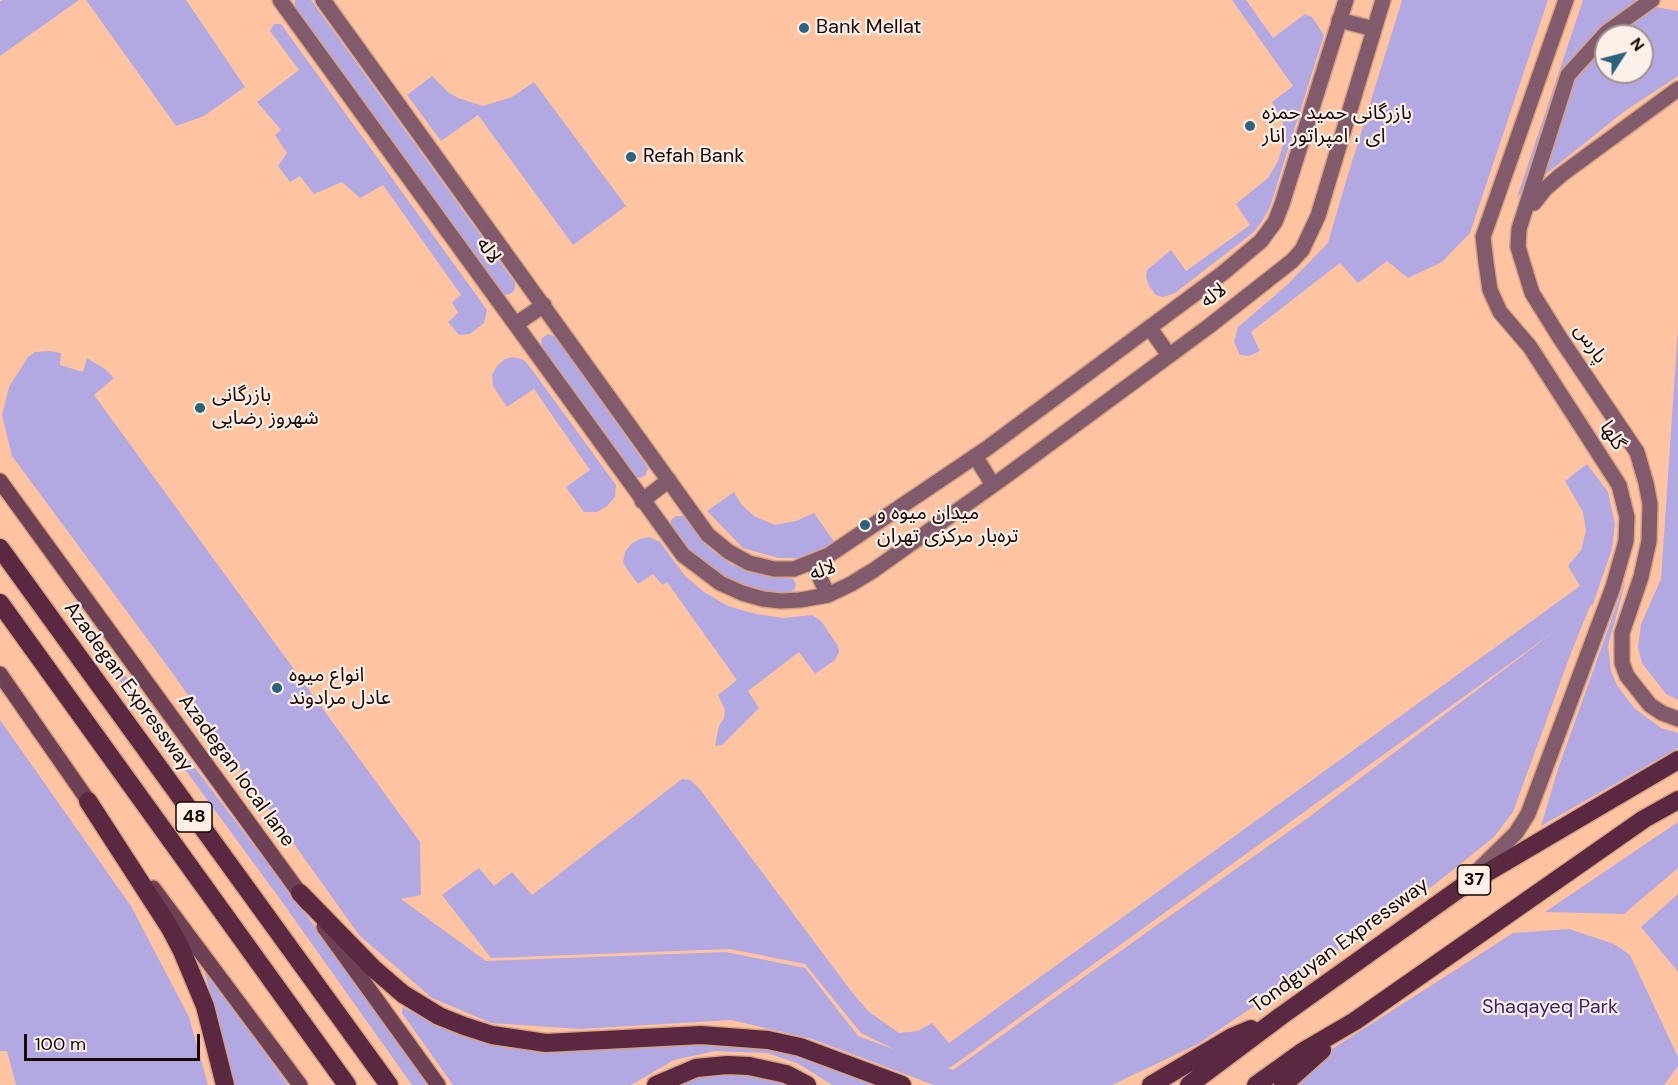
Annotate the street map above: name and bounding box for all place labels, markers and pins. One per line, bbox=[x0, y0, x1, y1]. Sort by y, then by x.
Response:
place label: Bank Mellat bbox=[816, 16, 921, 40]
marker: Bank Mellat bbox=[797, 21, 811, 35]
place label: بازرگانی حمید حمزه ای ، امپراتور انار bbox=[1262, 102, 1412, 149]
marker: بازرگانی حمید حمزه ای ، امپراتور انار bbox=[1243, 119, 1257, 133]
place label: Refah Bank bbox=[643, 145, 744, 169]
marker: Refah Bank bbox=[624, 150, 638, 164]
place label: بازرگانی شهروز رضایی bbox=[212, 384, 319, 431]
marker: بازرگانی شهروز رضایی bbox=[193, 401, 207, 415]
place label: میدان میوه و تره‌بار مرکزی تهران bbox=[877, 502, 1018, 549]
marker: میدان میوه و تره‌بار مرکزی تهران bbox=[858, 518, 872, 532]
place label: انواع میوه عادل مرادوند bbox=[289, 664, 391, 711]
marker: انواع میوه عادل مرادوند bbox=[270, 681, 284, 695]

